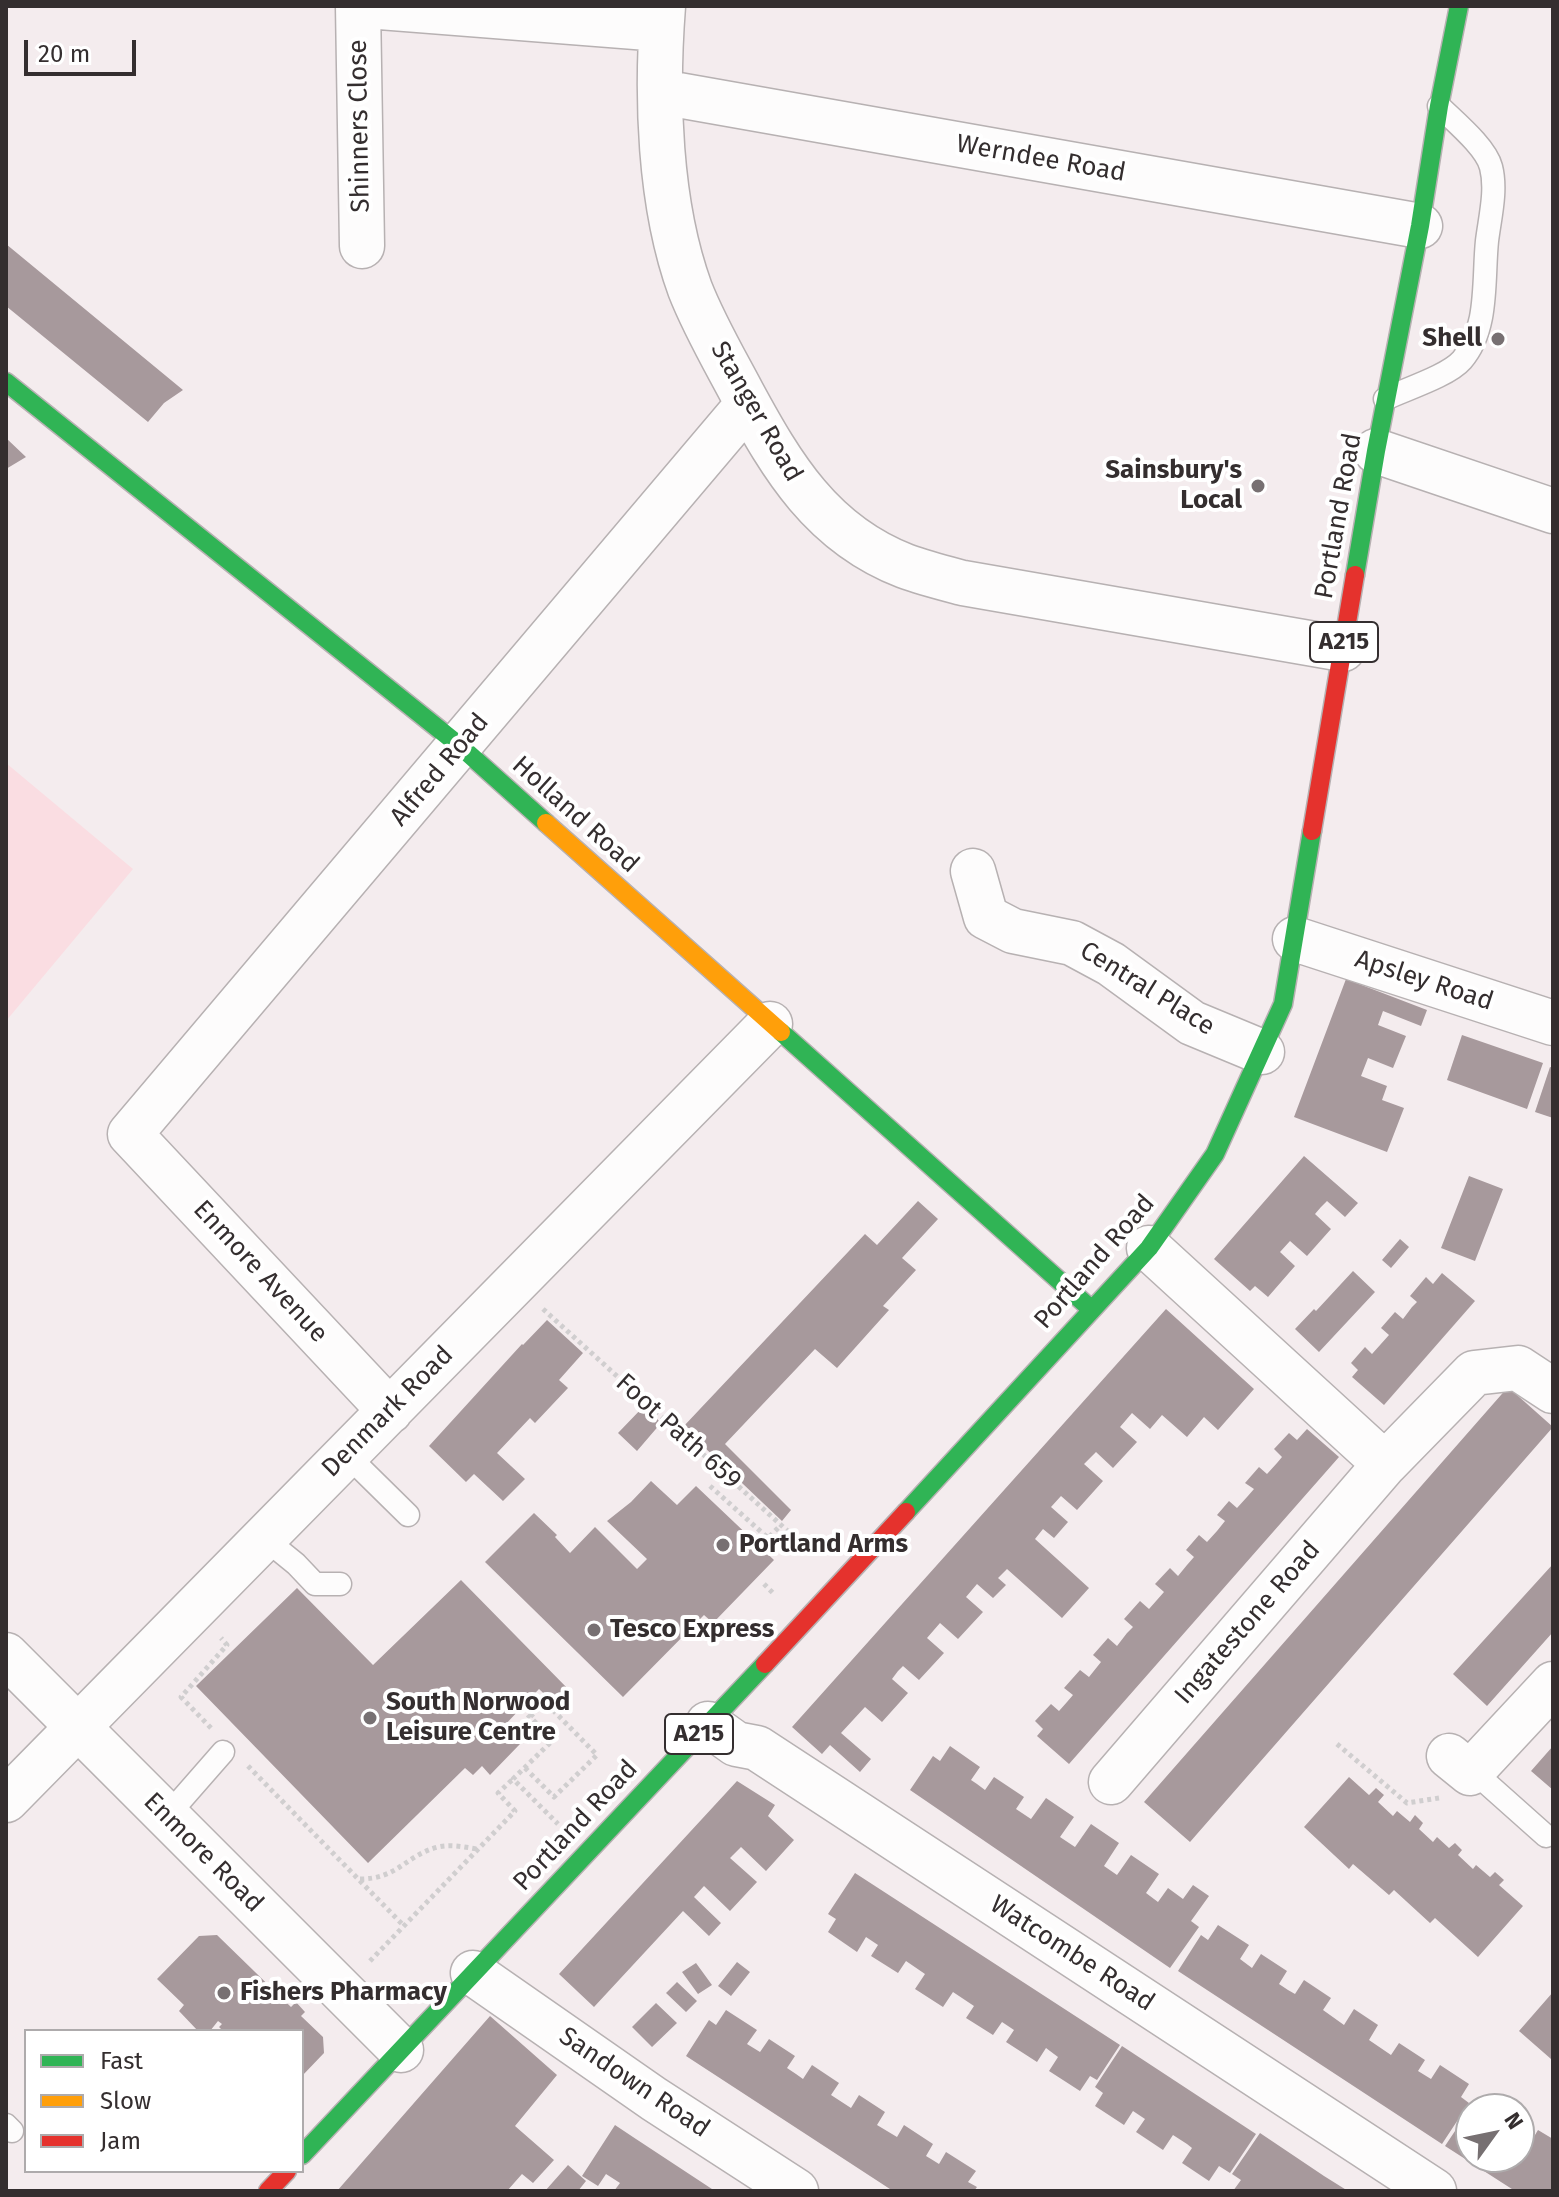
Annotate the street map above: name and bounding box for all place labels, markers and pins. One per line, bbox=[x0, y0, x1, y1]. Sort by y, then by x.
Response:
place label: Shell bbox=[1422, 323, 1482, 355]
marker: Shell bbox=[1489, 330, 1507, 348]
place label: Sainsbury's Local bbox=[1105, 455, 1242, 516]
marker: Sainsbury's Local bbox=[1249, 477, 1267, 495]
place label: Portland Arms bbox=[739, 1529, 908, 1561]
marker: Portland Arms bbox=[714, 1536, 732, 1554]
place label: Tesco Express bbox=[610, 1614, 774, 1646]
marker: Tesco Express bbox=[585, 1621, 603, 1639]
place label: South Norwood Leisure Centre bbox=[386, 1687, 570, 1748]
marker: South Norwood Leisure Centre bbox=[361, 1709, 379, 1727]
place label: Fishers Pharmacy bbox=[240, 1977, 447, 2009]
marker: Fishers Pharmacy bbox=[215, 1984, 233, 2002]

